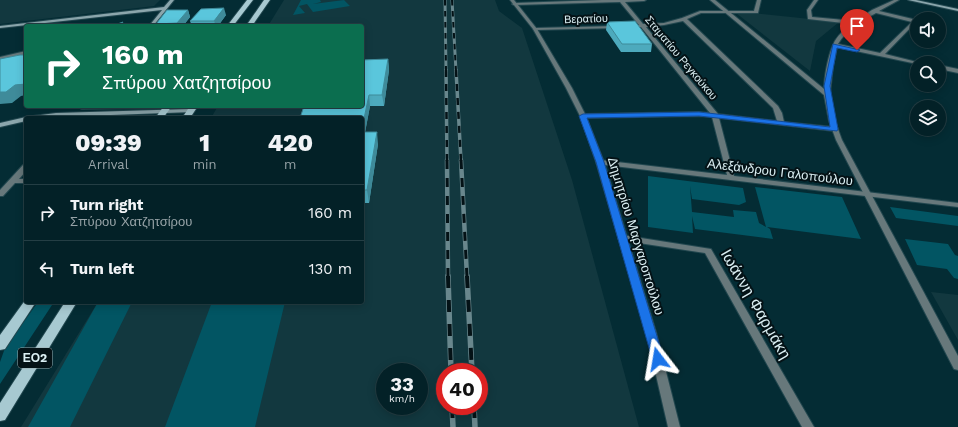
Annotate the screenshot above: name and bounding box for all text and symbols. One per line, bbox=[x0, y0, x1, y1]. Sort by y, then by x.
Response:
pin bbox=[840, 9, 874, 50]
street label: Βερατίου bbox=[564, 12, 608, 26]
map controls bbox=[910, 12, 946, 136]
button: sound bbox=[910, 12, 946, 48]
street label: Σταματίου Ρεγκούκου bbox=[642, 13, 720, 103]
icon: arrive bbox=[846, 15, 868, 37]
text: 160 m bbox=[102, 38, 184, 71]
icon: right bbox=[36, 40, 88, 92]
button: search bbox=[910, 56, 946, 92]
text: Σπύρου Χατζητσίρου bbox=[102, 72, 271, 93]
button: layers bbox=[910, 100, 946, 136]
text: 09:39 bbox=[75, 129, 142, 157]
text: 1 bbox=[199, 129, 210, 157]
text: 420 bbox=[268, 129, 313, 157]
street label: Δημητρίου Μαργαροπούλου bbox=[605, 155, 667, 317]
street label: Αλεξάνδρου Γαλοπούλου bbox=[706, 156, 854, 188]
text: Arrival bbox=[88, 157, 129, 172]
text: min bbox=[193, 157, 217, 172]
text: m bbox=[284, 157, 296, 172]
text: Turn right bbox=[70, 196, 143, 214]
icon: right bbox=[36, 202, 58, 224]
text: 160 m bbox=[308, 204, 352, 222]
text: Σπύρου Χατζητσίρου bbox=[70, 214, 192, 229]
street label: Ιωάννη Φαρμάκη bbox=[717, 246, 795, 362]
icon: left bbox=[36, 258, 58, 280]
text: Turn left bbox=[70, 260, 134, 278]
text: 130 m bbox=[309, 260, 352, 278]
position arrow bbox=[637, 338, 679, 380]
road number: ΕΟ2 bbox=[18, 348, 52, 368]
speed limit sign: 40 bbox=[436, 363, 488, 415]
text: 33 bbox=[390, 372, 414, 396]
text: km/h bbox=[389, 393, 415, 404]

